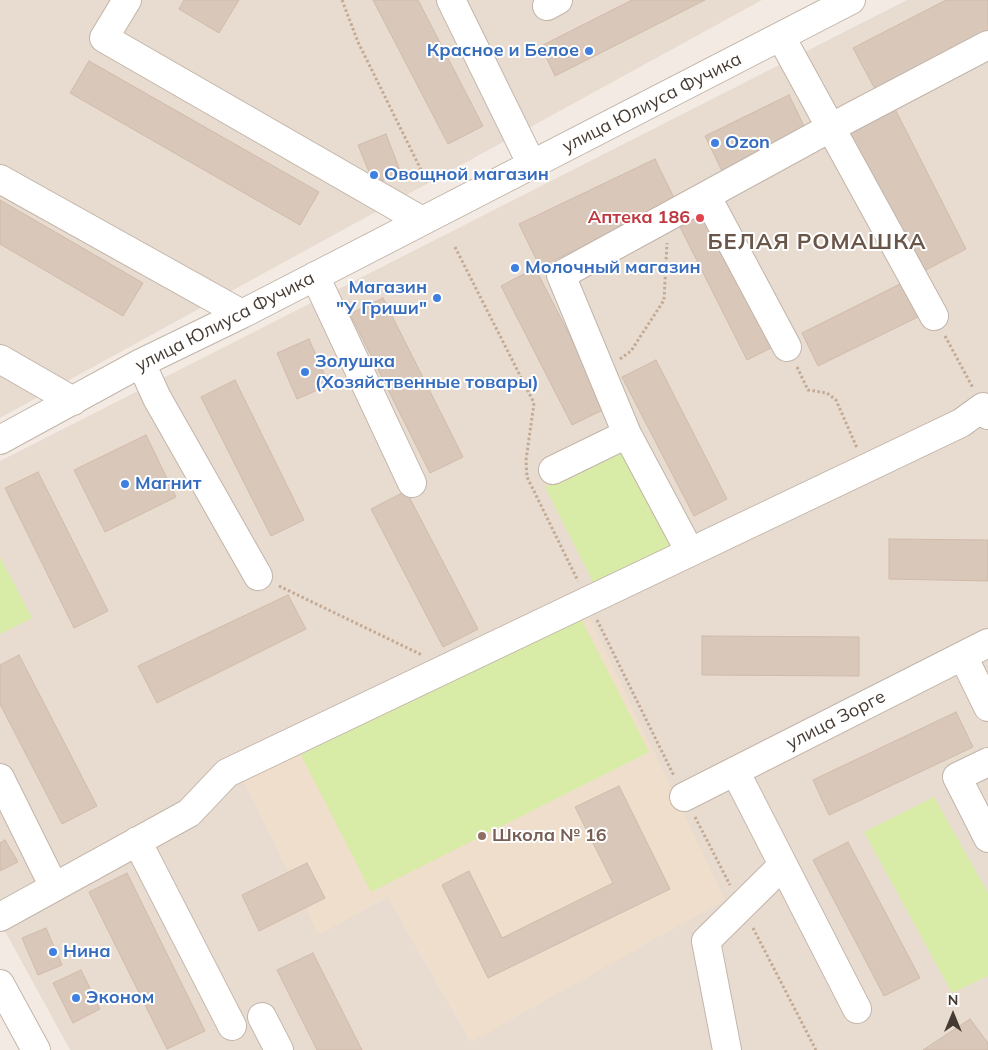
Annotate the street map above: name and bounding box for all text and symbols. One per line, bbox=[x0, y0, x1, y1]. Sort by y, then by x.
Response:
place label: Красное и Белое bbox=[427, 40, 579, 62]
marker: Красное и Белое bbox=[583, 45, 595, 57]
street label: улица Юлиуса Фучика bbox=[559, 48, 745, 158]
place label: Ozon bbox=[725, 132, 770, 154]
marker: Ozon bbox=[709, 137, 721, 149]
place label: Овощной магазин bbox=[384, 164, 549, 186]
marker: Овощной магазин bbox=[368, 169, 380, 181]
place label: Аптека 186 bbox=[588, 207, 690, 229]
marker: Аптека 186 bbox=[694, 212, 706, 224]
district label: БЕЛАЯ РОМАШКА bbox=[706, 229, 928, 255]
place label: Молочный магазин bbox=[525, 257, 701, 279]
marker: Молочный магазин bbox=[509, 262, 521, 274]
street label: улица Юлиуса Фучика bbox=[132, 267, 318, 377]
place label: Магазин "У Гриши" bbox=[336, 277, 427, 320]
marker: Магазин "У Гриши" bbox=[431, 292, 443, 304]
place label: Золушка (Хозяйственные товары) bbox=[315, 351, 539, 394]
marker: Золушка (Хозяйственные товары) bbox=[299, 366, 311, 378]
place label: Магнит bbox=[135, 473, 201, 495]
marker: Магнит bbox=[119, 478, 131, 490]
street label: улица Зорге bbox=[783, 686, 889, 754]
place label: Школа № 16 bbox=[492, 825, 607, 847]
marker: Школа № 16 bbox=[476, 830, 488, 842]
place label: Нина bbox=[63, 941, 111, 963]
marker: Нина bbox=[47, 946, 59, 958]
place label: Эконом bbox=[86, 987, 154, 1009]
north arrow bbox=[928, 990, 978, 1040]
text: N bbox=[948, 991, 958, 1009]
marker: Эконом bbox=[70, 992, 82, 1004]

